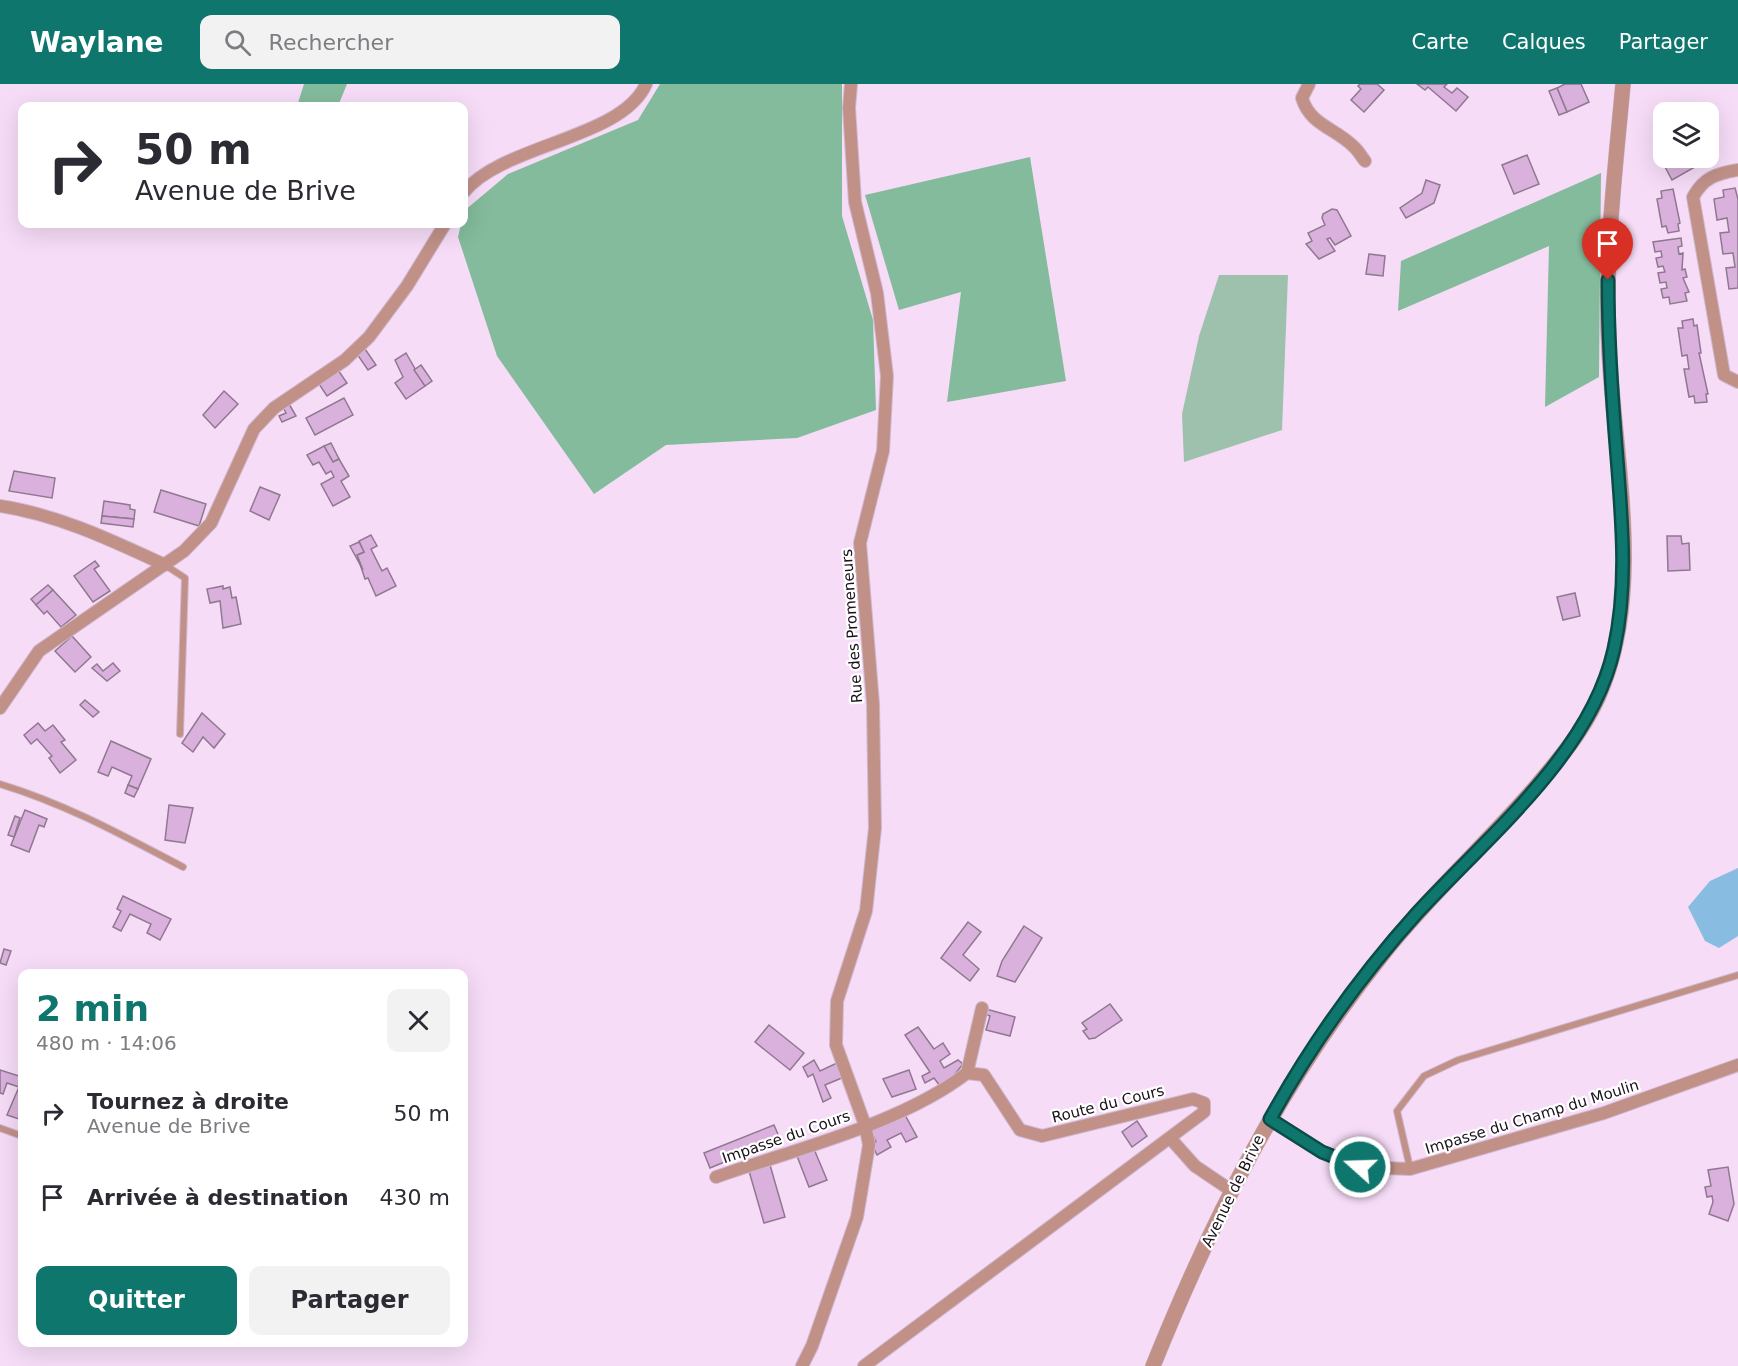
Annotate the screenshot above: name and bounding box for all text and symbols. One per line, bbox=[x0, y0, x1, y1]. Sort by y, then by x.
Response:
search box bbox=[200, 15, 620, 69]
text: Waylane bbox=[30, 26, 164, 59]
icon: search bbox=[221, 26, 254, 59]
text: Rechercher bbox=[269, 30, 393, 55]
text: Carte bbox=[1412, 30, 1469, 54]
text: Calques bbox=[1502, 30, 1586, 54]
text: Partager bbox=[1619, 30, 1708, 54]
map controls bbox=[1653, 102, 1719, 168]
button: layers bbox=[1653, 102, 1719, 168]
text: 50 m bbox=[135, 125, 252, 174]
icon: right bbox=[36, 126, 114, 204]
text: Avenue de Brive bbox=[135, 175, 356, 206]
pin bbox=[1582, 218, 1633, 280]
icon: arrive bbox=[1591, 227, 1624, 260]
street label: Rue des Promeneurs bbox=[838, 548, 866, 704]
text: 2 min bbox=[36, 988, 149, 1029]
button: close bbox=[387, 989, 450, 1052]
text: 480 m · 14:06 bbox=[36, 1031, 177, 1055]
street label: Impasse du Champ du Moulin bbox=[1423, 1076, 1641, 1158]
street label: Route du Cours bbox=[1050, 1081, 1166, 1127]
text: Tournez à droite bbox=[87, 1089, 289, 1114]
icon: right bbox=[36, 1097, 69, 1130]
text: 50 m bbox=[394, 1101, 450, 1126]
street label: Impasse du Cours bbox=[720, 1107, 853, 1167]
text: Avenue de Brive bbox=[87, 1114, 251, 1138]
street label: Avenue de Brive bbox=[1198, 1132, 1268, 1250]
position arrow bbox=[1328, 1135, 1392, 1199]
icon: arrive bbox=[36, 1181, 69, 1214]
text: Arrivée à destination bbox=[87, 1185, 349, 1210]
text: 430 m bbox=[380, 1185, 450, 1210]
button: Quitter bbox=[36, 1266, 237, 1335]
button: Partager bbox=[249, 1266, 450, 1335]

